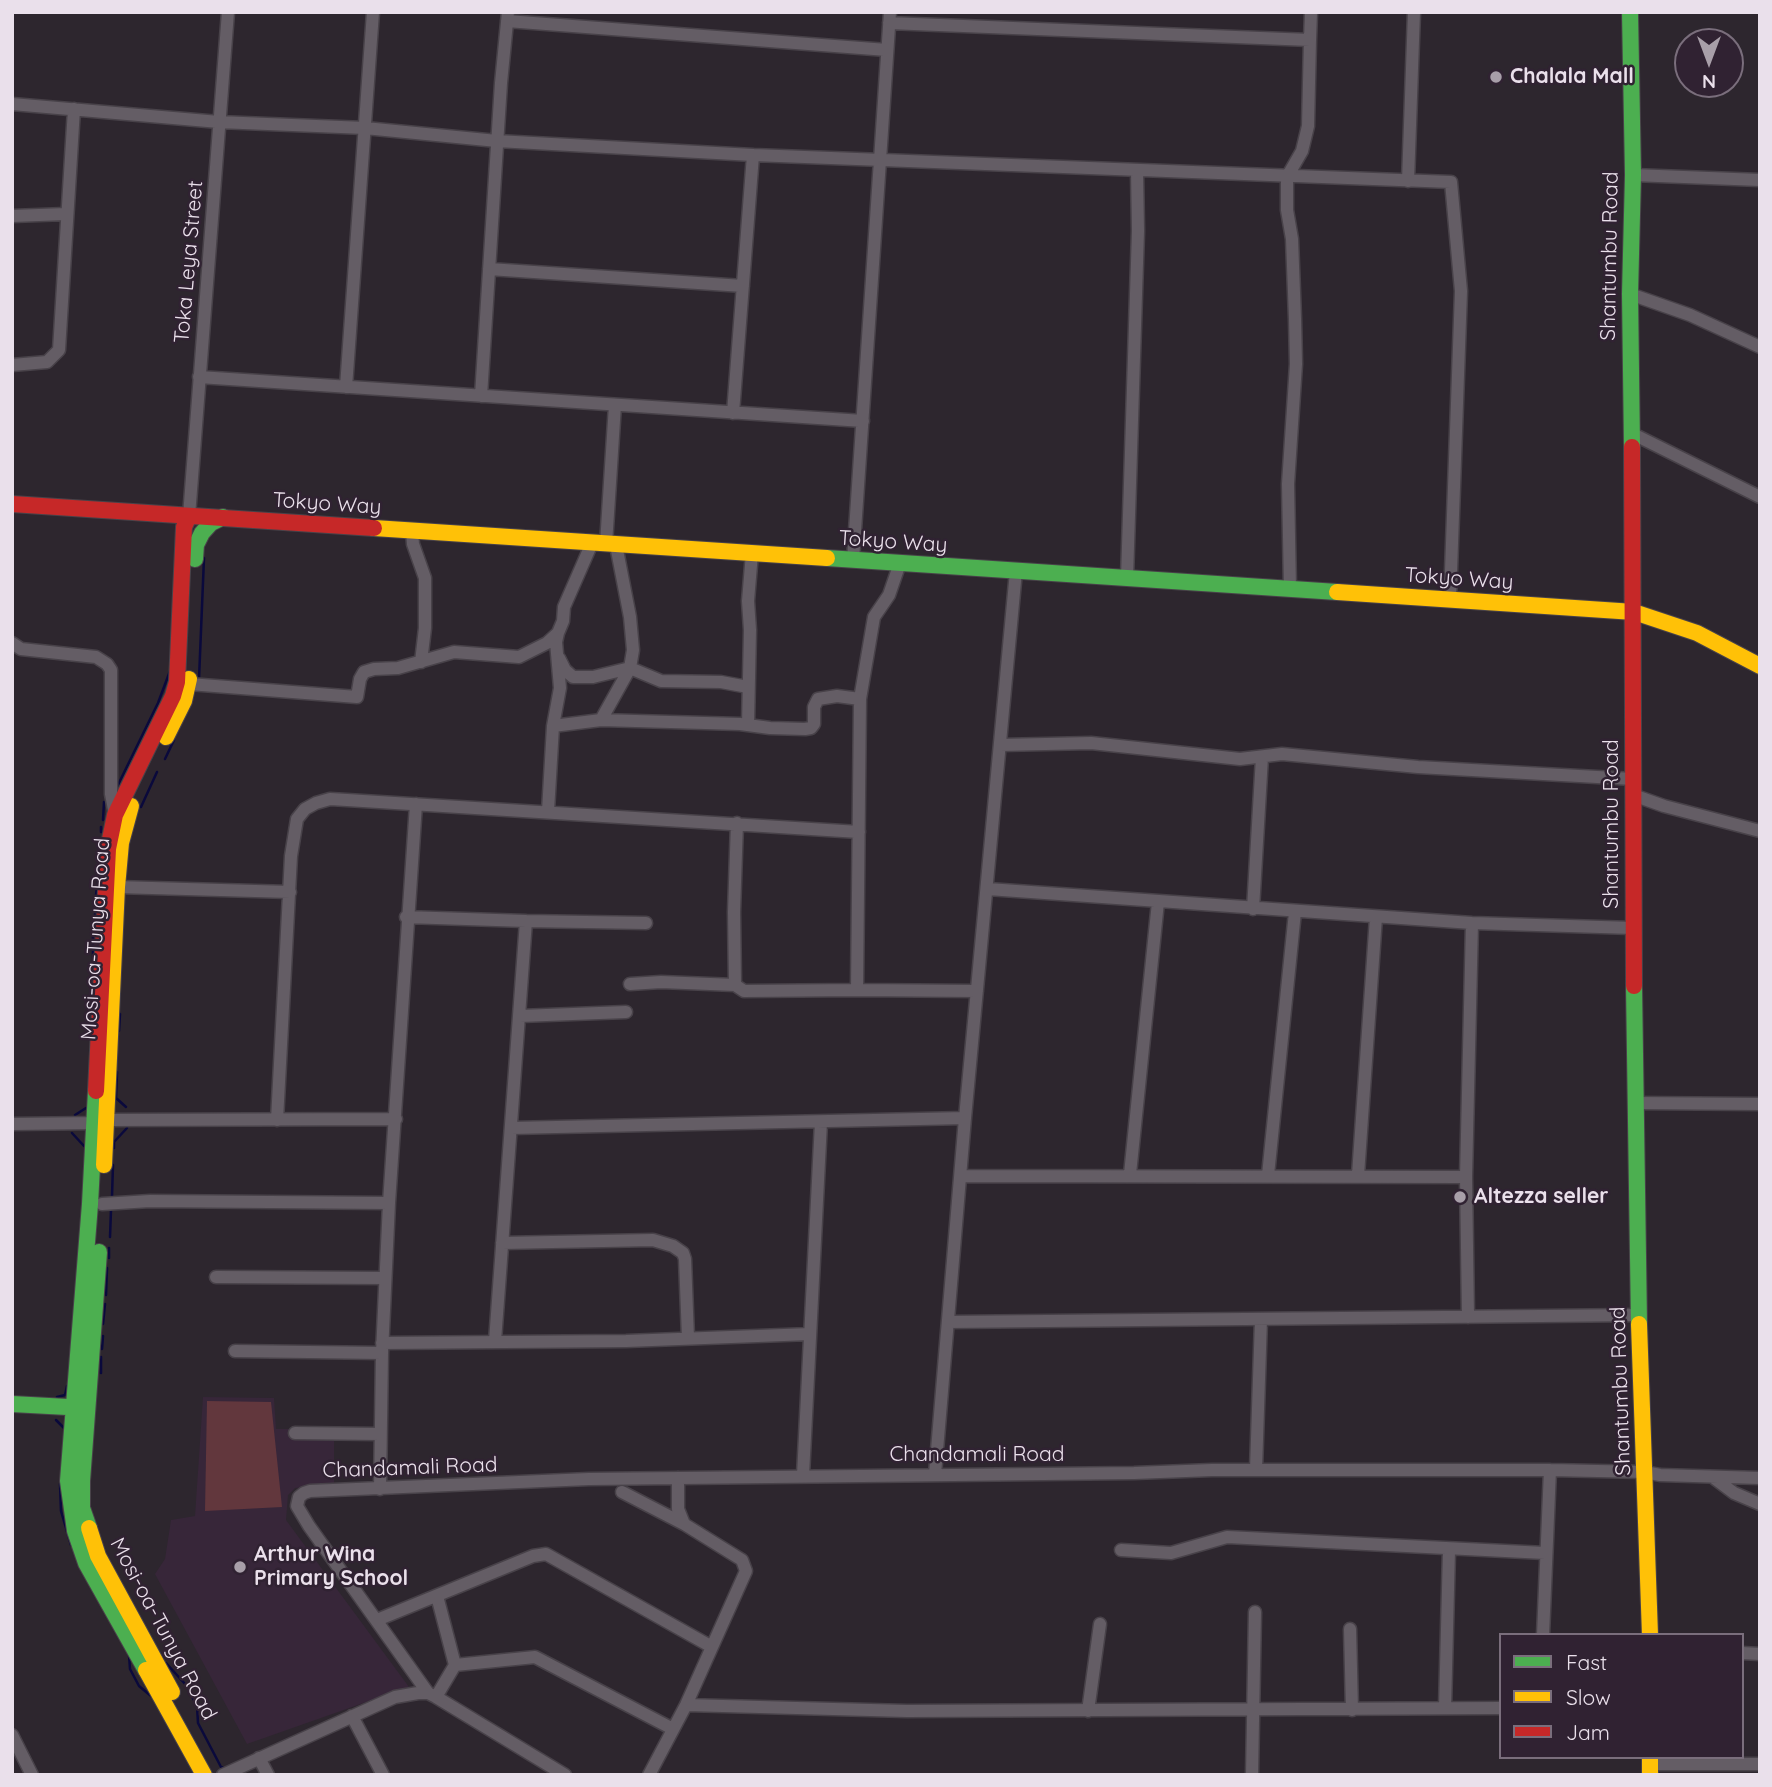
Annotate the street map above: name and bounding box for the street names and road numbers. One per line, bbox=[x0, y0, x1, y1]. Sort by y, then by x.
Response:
street label: Shantumbu Road bbox=[1596, 171, 1624, 341]
street label: Toka Leya Street bbox=[169, 180, 209, 344]
street label: Tokyo Way bbox=[272, 488, 382, 520]
street label: Tokyo Way bbox=[838, 526, 948, 558]
street label: Tokyo Way bbox=[1404, 563, 1514, 595]
street label: Shantumbu Road bbox=[1599, 739, 1625, 909]
street label: Mosi-oa-Tunya Road bbox=[76, 837, 116, 1041]
street label: Shantumbu Road bbox=[1605, 1306, 1637, 1476]
street label: Chandamali Road bbox=[890, 1442, 1064, 1468]
street label: Chandamali Road bbox=[322, 1452, 498, 1484]
street label: Mosi-oa-Tunya Road bbox=[104, 1534, 222, 1724]

